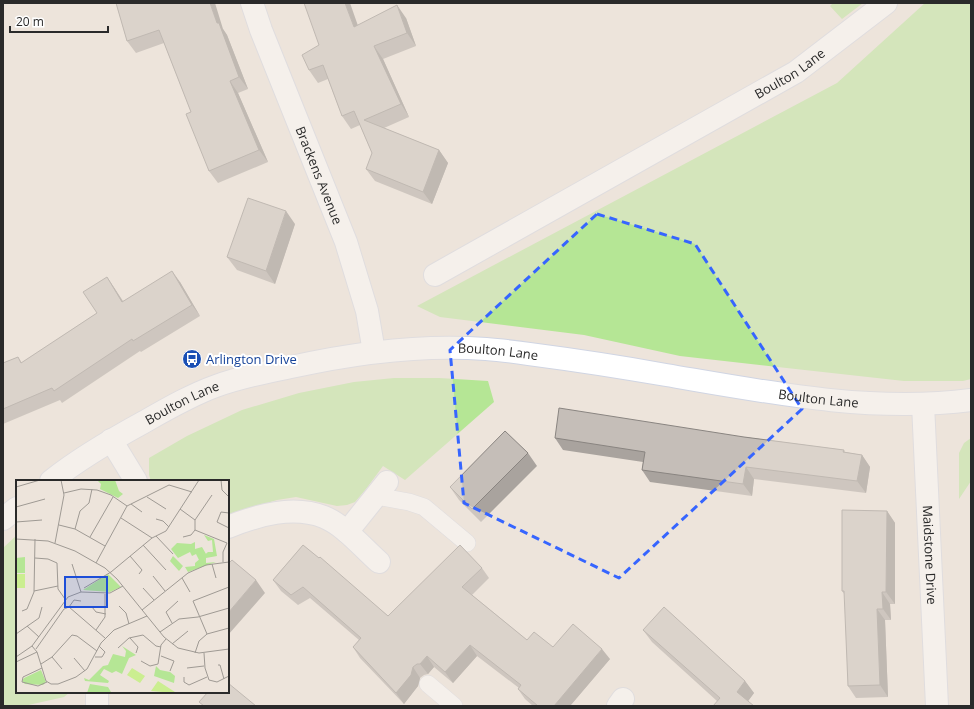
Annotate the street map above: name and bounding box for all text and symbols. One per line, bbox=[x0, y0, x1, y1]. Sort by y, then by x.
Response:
scale bar bbox=[10, 8, 108, 34]
text: 20 m bbox=[16, 13, 44, 30]
street label: Boulton Lane bbox=[751, 44, 829, 103]
street label: Brackens Avenue bbox=[292, 124, 347, 227]
street label: Boulton Lane bbox=[458, 339, 539, 364]
bus stop icon: Arlington Drive bbox=[181, 348, 203, 370]
place label: Arlington Drive bbox=[206, 350, 297, 368]
street label: Boulton Lane bbox=[142, 377, 221, 429]
street label: Boulton Lane bbox=[777, 385, 859, 411]
inset map bbox=[16, 480, 229, 693]
street label: Maidstone Drive bbox=[919, 505, 941, 605]

